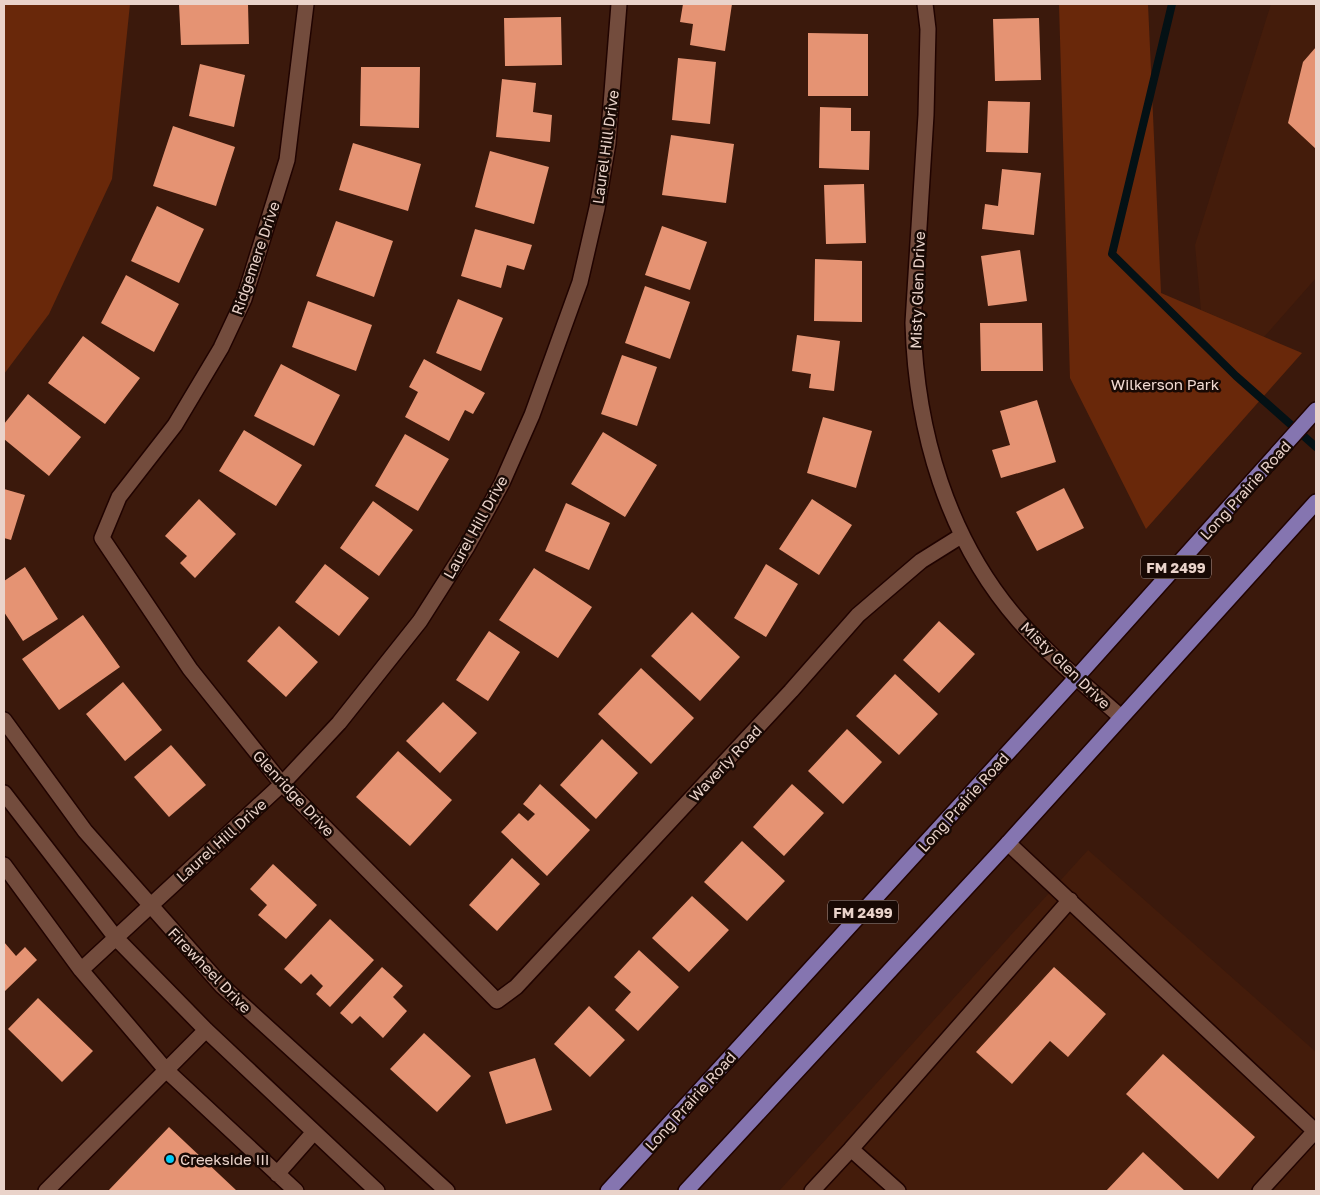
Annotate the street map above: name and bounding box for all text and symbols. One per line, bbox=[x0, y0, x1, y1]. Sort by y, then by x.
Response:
street label: Laurel Hill Drive bbox=[588, 88, 622, 205]
street label: Ridgemere Drive bbox=[227, 199, 283, 317]
street label: Misty Glen Drive bbox=[906, 231, 928, 349]
park label: Wilkerson Park bbox=[1111, 375, 1220, 393]
street label: Long Prairie Road bbox=[1196, 437, 1294, 543]
street label: Laurel Hill Drive bbox=[439, 472, 511, 582]
road number: FM 2499 bbox=[1141, 556, 1211, 578]
street label: Misty Glen Drive bbox=[1018, 618, 1115, 712]
street label: Waverly Road bbox=[685, 721, 765, 805]
street label: Glenridge Drive bbox=[250, 746, 339, 840]
street label: Long Prairie Road bbox=[914, 749, 1012, 855]
street label: Laurel Hill Drive bbox=[172, 795, 270, 885]
road number: FM 2499 bbox=[828, 900, 898, 924]
street label: Firewheel Drive bbox=[165, 924, 255, 1017]
street label: Long Prairie Road bbox=[641, 1048, 739, 1154]
place label: Creekside III bbox=[180, 1150, 270, 1168]
marker: Creekside III bbox=[164, 1153, 176, 1165]

